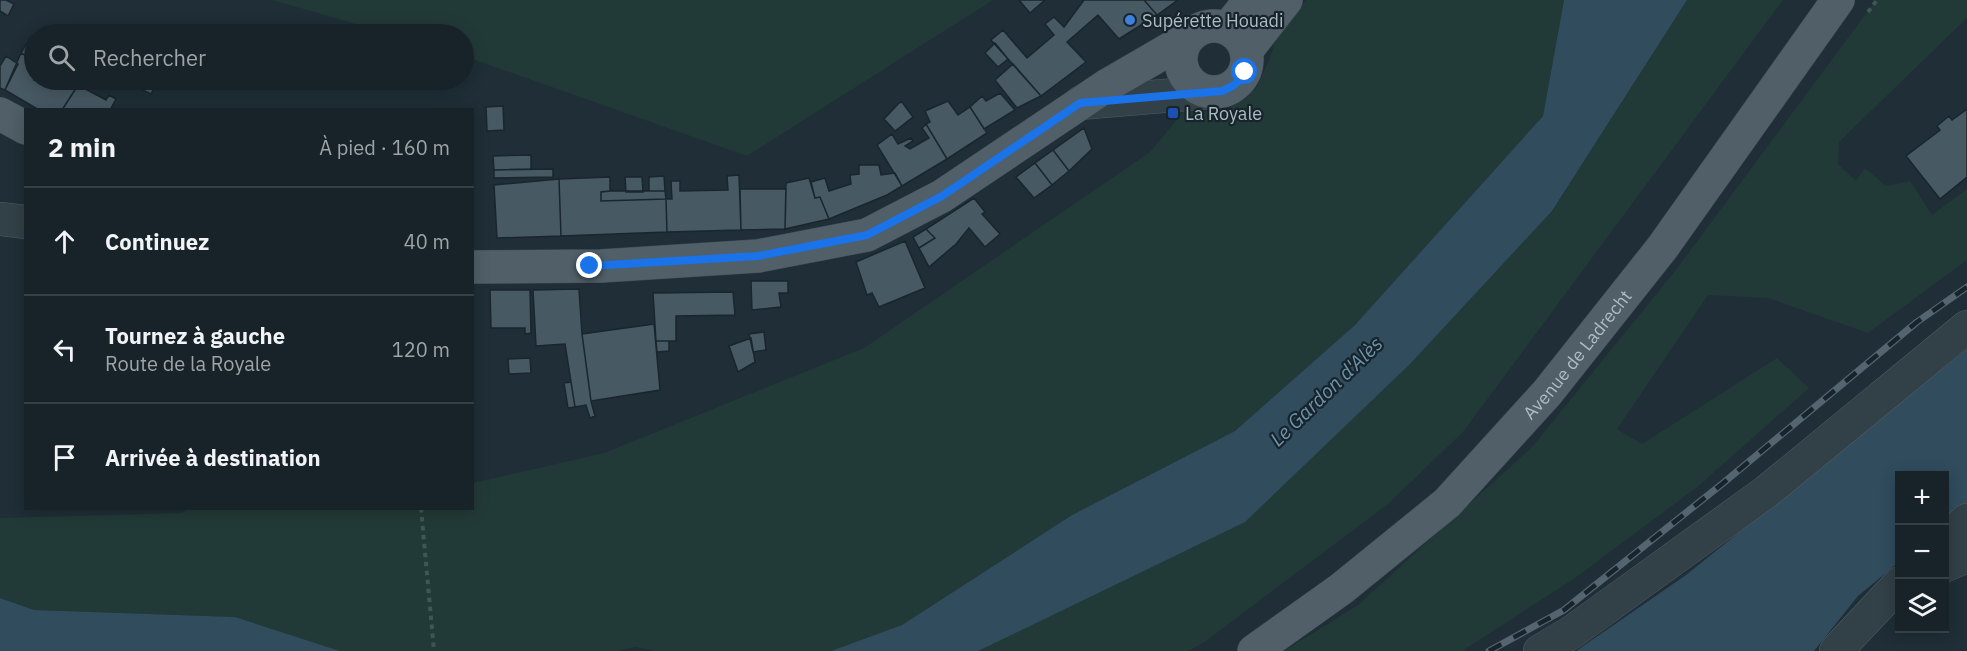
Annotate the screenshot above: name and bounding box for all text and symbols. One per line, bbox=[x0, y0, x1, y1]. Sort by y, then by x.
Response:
place label: Supérette Houadi bbox=[1142, 9, 1284, 32]
marker: Supérette Houadi bbox=[1123, 13, 1137, 27]
search box bbox=[24, 24, 474, 90]
icon: search bbox=[45, 41, 78, 74]
text: Rechercher bbox=[93, 43, 206, 72]
route start bbox=[1231, 58, 1257, 84]
place label: La Royale bbox=[1185, 102, 1262, 125]
marker: La Royale bbox=[1166, 106, 1180, 120]
text: 2 min bbox=[48, 130, 116, 164]
text: À pied · 160 m bbox=[319, 134, 450, 161]
icon: ahead bbox=[48, 225, 81, 258]
text: Continuez bbox=[105, 227, 209, 256]
text: 40 m bbox=[404, 228, 450, 255]
route end bbox=[576, 252, 602, 278]
street label: Avenue de Ladrecht bbox=[1518, 285, 1636, 424]
text: Tournez à gauche bbox=[105, 321, 285, 350]
water label: Le Gardon d'Alès bbox=[1264, 330, 1388, 452]
icon: left bbox=[48, 333, 81, 366]
text: 120 m bbox=[392, 336, 450, 363]
text: Route de la Royale bbox=[105, 350, 271, 377]
icon: arrive bbox=[48, 441, 81, 474]
text: Arrivée à destination bbox=[105, 443, 321, 472]
map controls bbox=[1895, 471, 1949, 633]
button: + bbox=[1895, 471, 1949, 525]
button: − bbox=[1895, 525, 1949, 579]
button: layers bbox=[1895, 579, 1949, 633]

